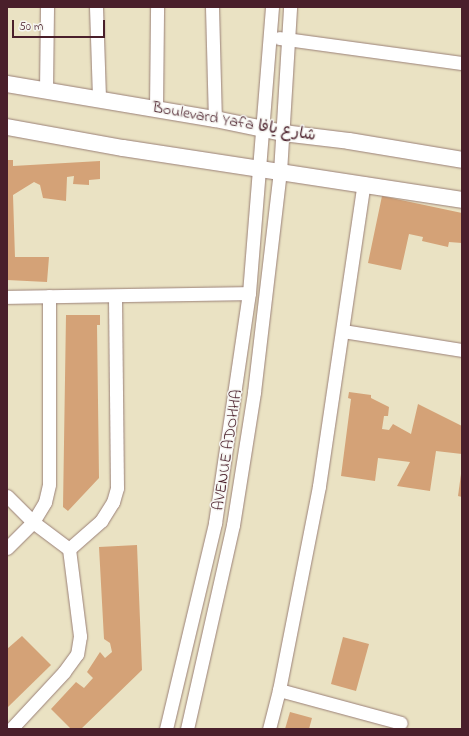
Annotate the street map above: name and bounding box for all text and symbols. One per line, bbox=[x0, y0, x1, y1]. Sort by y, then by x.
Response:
scale bar bbox=[14, 12, 107, 38]
text: 50 m bbox=[19, 18, 43, 36]
street label: Boulevard Yafa شارع يافا bbox=[151, 98, 317, 146]
street label: AVENUE ADOHHA bbox=[209, 388, 247, 512]

